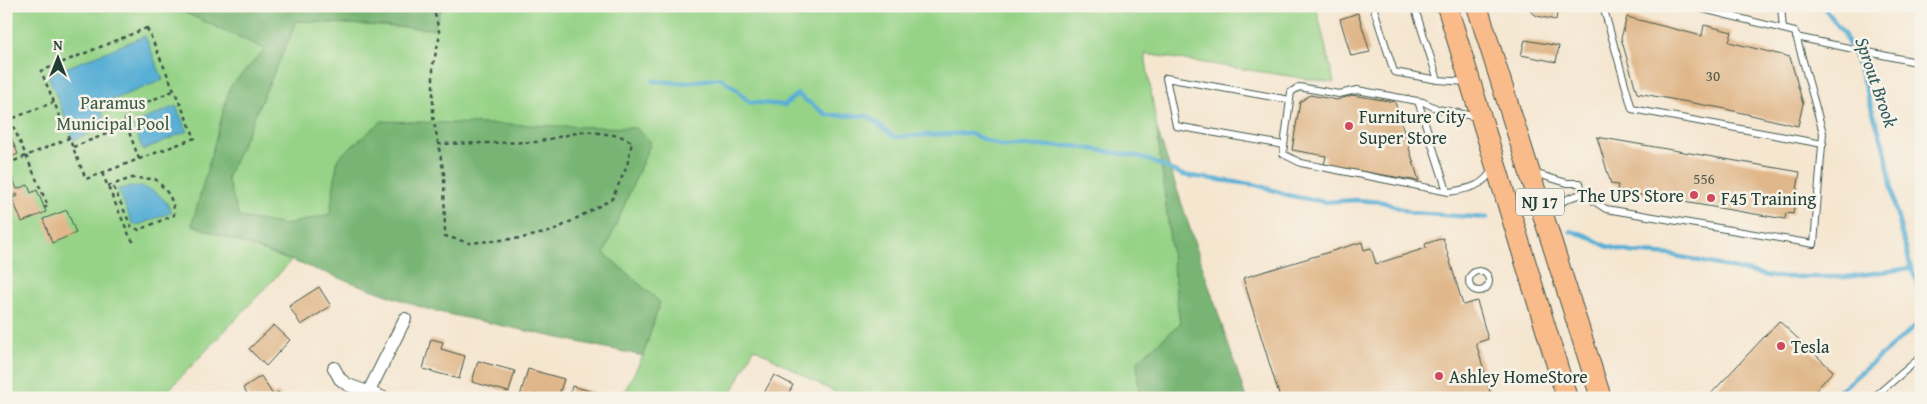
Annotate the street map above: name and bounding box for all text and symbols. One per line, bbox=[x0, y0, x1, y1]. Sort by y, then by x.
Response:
north arrow bbox=[32, 32, 82, 82]
water label: Sprout Brook bbox=[1848, 33, 1906, 131]
text: N bbox=[53, 35, 63, 55]
house number: 30 bbox=[1706, 65, 1720, 86]
park label: Paramus Municipal Pool bbox=[56, 89, 170, 137]
place label: Furniture City Super Store bbox=[1359, 103, 1466, 151]
marker: Furniture City Super Store bbox=[1343, 120, 1355, 132]
house number: 556 bbox=[1693, 168, 1715, 189]
place label: The UPS Store bbox=[1577, 182, 1684, 209]
place label: F45 Training bbox=[1721, 185, 1816, 212]
road number: NJ 17 bbox=[1516, 188, 1564, 216]
marker: The UPS Store bbox=[1688, 189, 1700, 201]
marker: F45 Training bbox=[1705, 192, 1717, 204]
place label: Tesla bbox=[1791, 333, 1830, 360]
marker: Tesla bbox=[1775, 340, 1787, 352]
place label: Ashley HomeStore bbox=[1449, 363, 1588, 390]
marker: Ashley HomeStore bbox=[1433, 370, 1445, 382]

